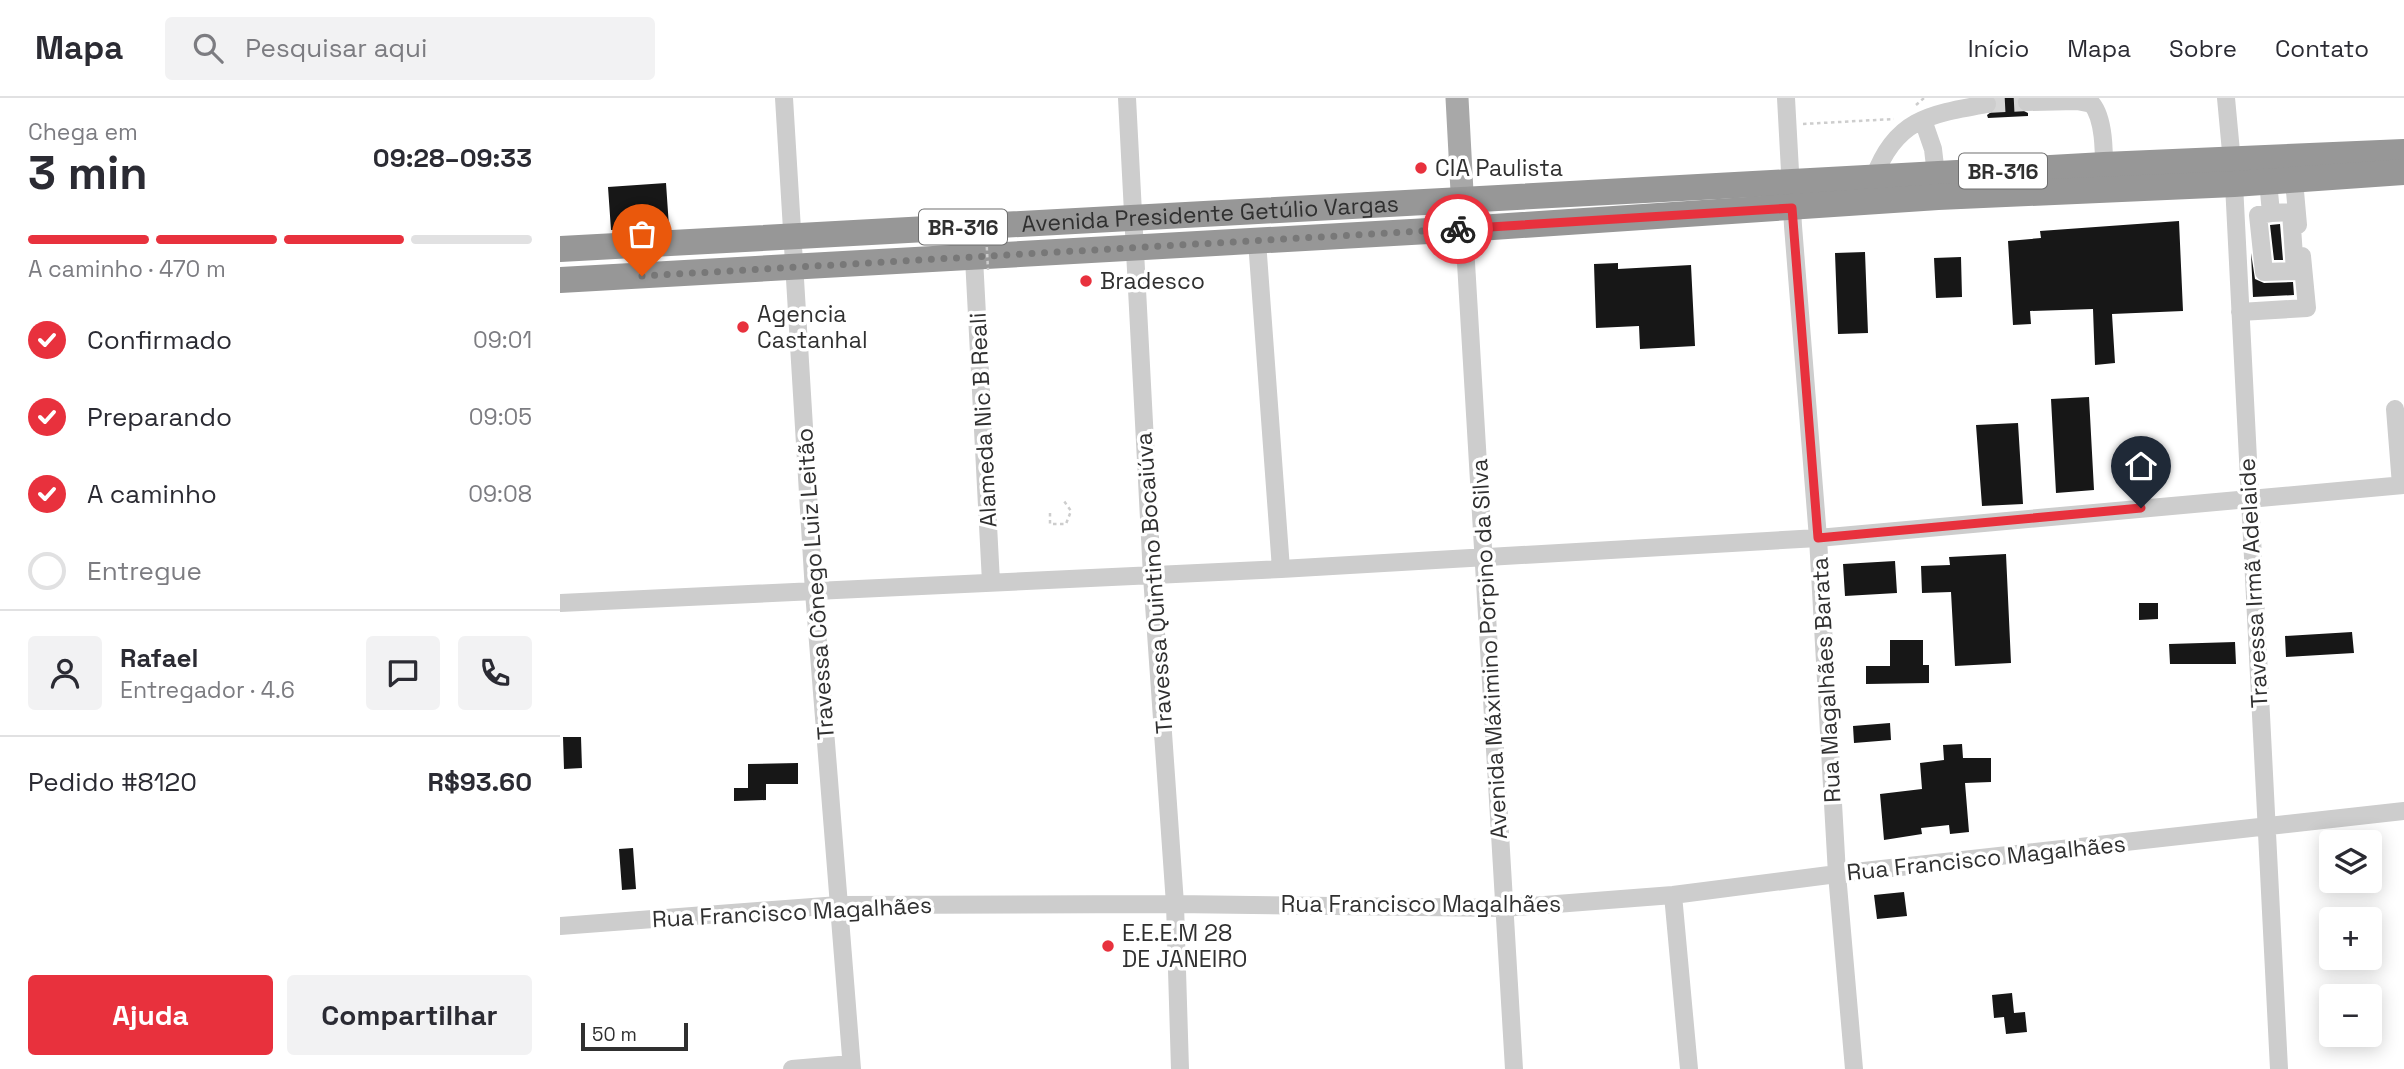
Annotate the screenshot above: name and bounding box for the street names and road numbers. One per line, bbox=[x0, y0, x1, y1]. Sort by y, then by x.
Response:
road number: BR-316 bbox=[1959, 154, 2047, 188]
street label: Avenida Presidente Getúlio Vargas bbox=[1021, 188, 1400, 239]
road number: BR-316 bbox=[919, 209, 1007, 244]
street label: Alameda Nic B Reali bbox=[962, 312, 1004, 528]
street label: Travessa Cônego Luiz Leitão bbox=[789, 427, 841, 741]
street label: Travessa Quintino Bocaiúva bbox=[1128, 431, 1180, 735]
street label: Travessa Irmã Adelaide bbox=[2231, 457, 2275, 709]
street label: Avenida Máximino Porpino da Silva bbox=[1464, 458, 1514, 840]
street label: Rua Magalhães Barata bbox=[1805, 557, 1847, 803]
street label: Rua Francisco Magalhães bbox=[1845, 828, 2127, 888]
street label: Rua Francisco Magalhães bbox=[1281, 889, 1561, 919]
street label: Rua Francisco Magalhães bbox=[651, 890, 933, 934]

